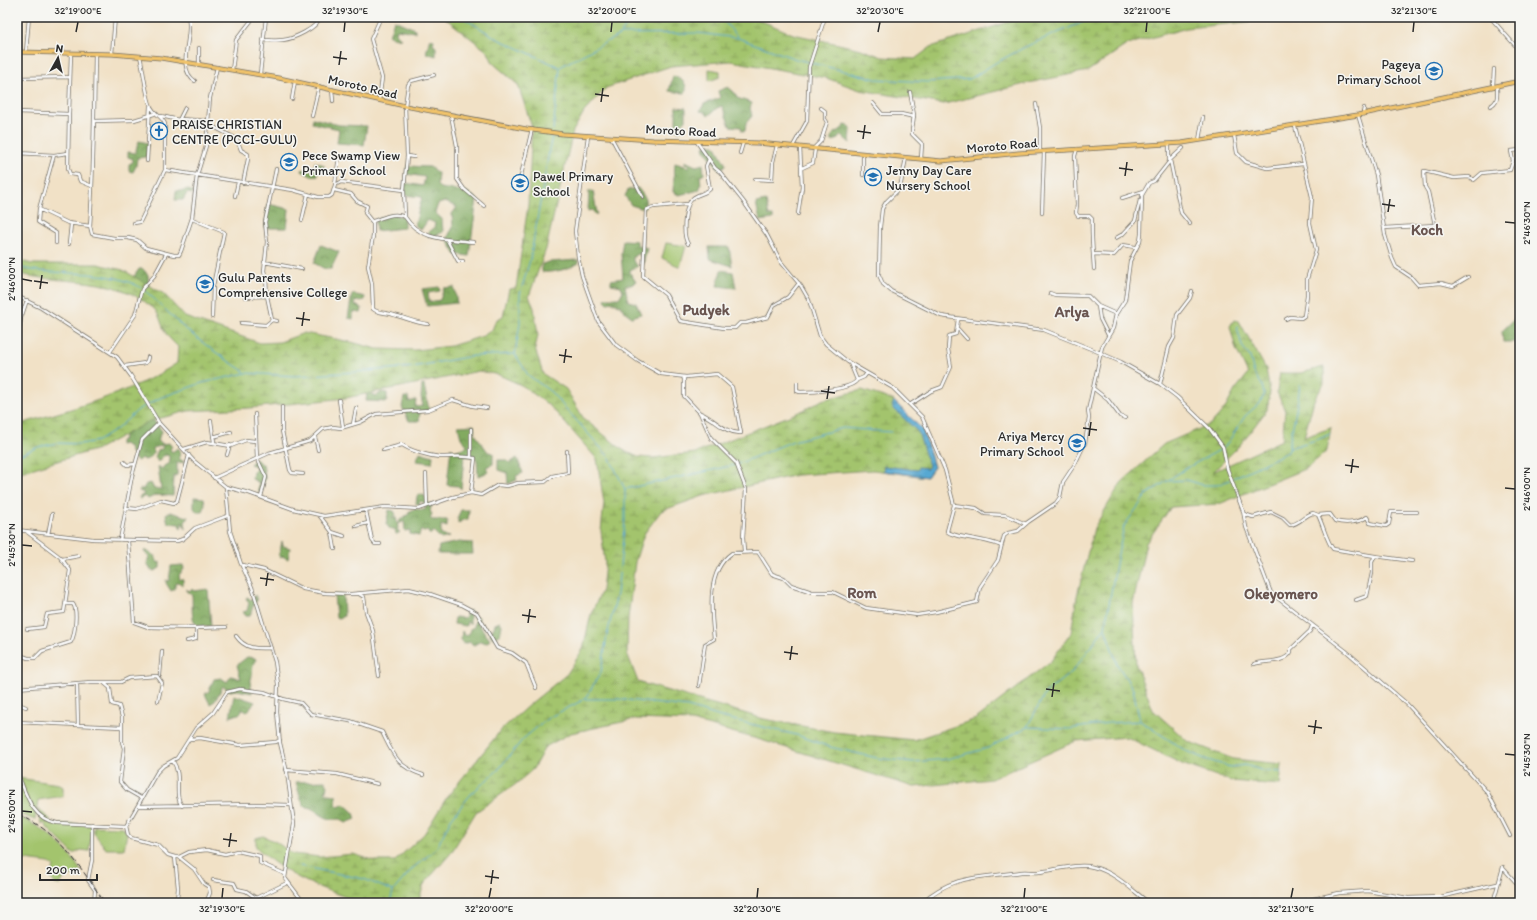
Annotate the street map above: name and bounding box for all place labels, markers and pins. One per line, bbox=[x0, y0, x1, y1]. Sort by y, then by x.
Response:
place label: Pageya Primary School bbox=[1337, 57, 1421, 87]
school or university icon: Pageya Primary School bbox=[1424, 61, 1444, 81]
place label: PRAISE CHRISTIAN CENTRE (PCCI-GULU) bbox=[172, 117, 297, 147]
church icon: PRAISE CHRISTIAN CENTRE (PCCI-GULU) bbox=[149, 121, 169, 141]
place label: Pece Swamp View Primary School bbox=[302, 148, 400, 178]
school or university icon: Pece Swamp View Primary School bbox=[279, 152, 299, 172]
place label: Jenny Day Care Nursery School bbox=[886, 163, 972, 193]
school or university icon: Jenny Day Care Nursery School bbox=[863, 167, 883, 187]
place label: Pawel Primary School bbox=[533, 169, 613, 199]
school or university icon: Pawel Primary School bbox=[510, 173, 530, 193]
place label: Gulu Parents Comprehensive College bbox=[218, 270, 348, 300]
school or university icon: Gulu Parents Comprehensive College bbox=[195, 274, 215, 294]
place label: Ariya Mercy Primary School bbox=[980, 429, 1064, 459]
school or university icon: Ariya Mercy Primary School bbox=[1067, 433, 1087, 453]

